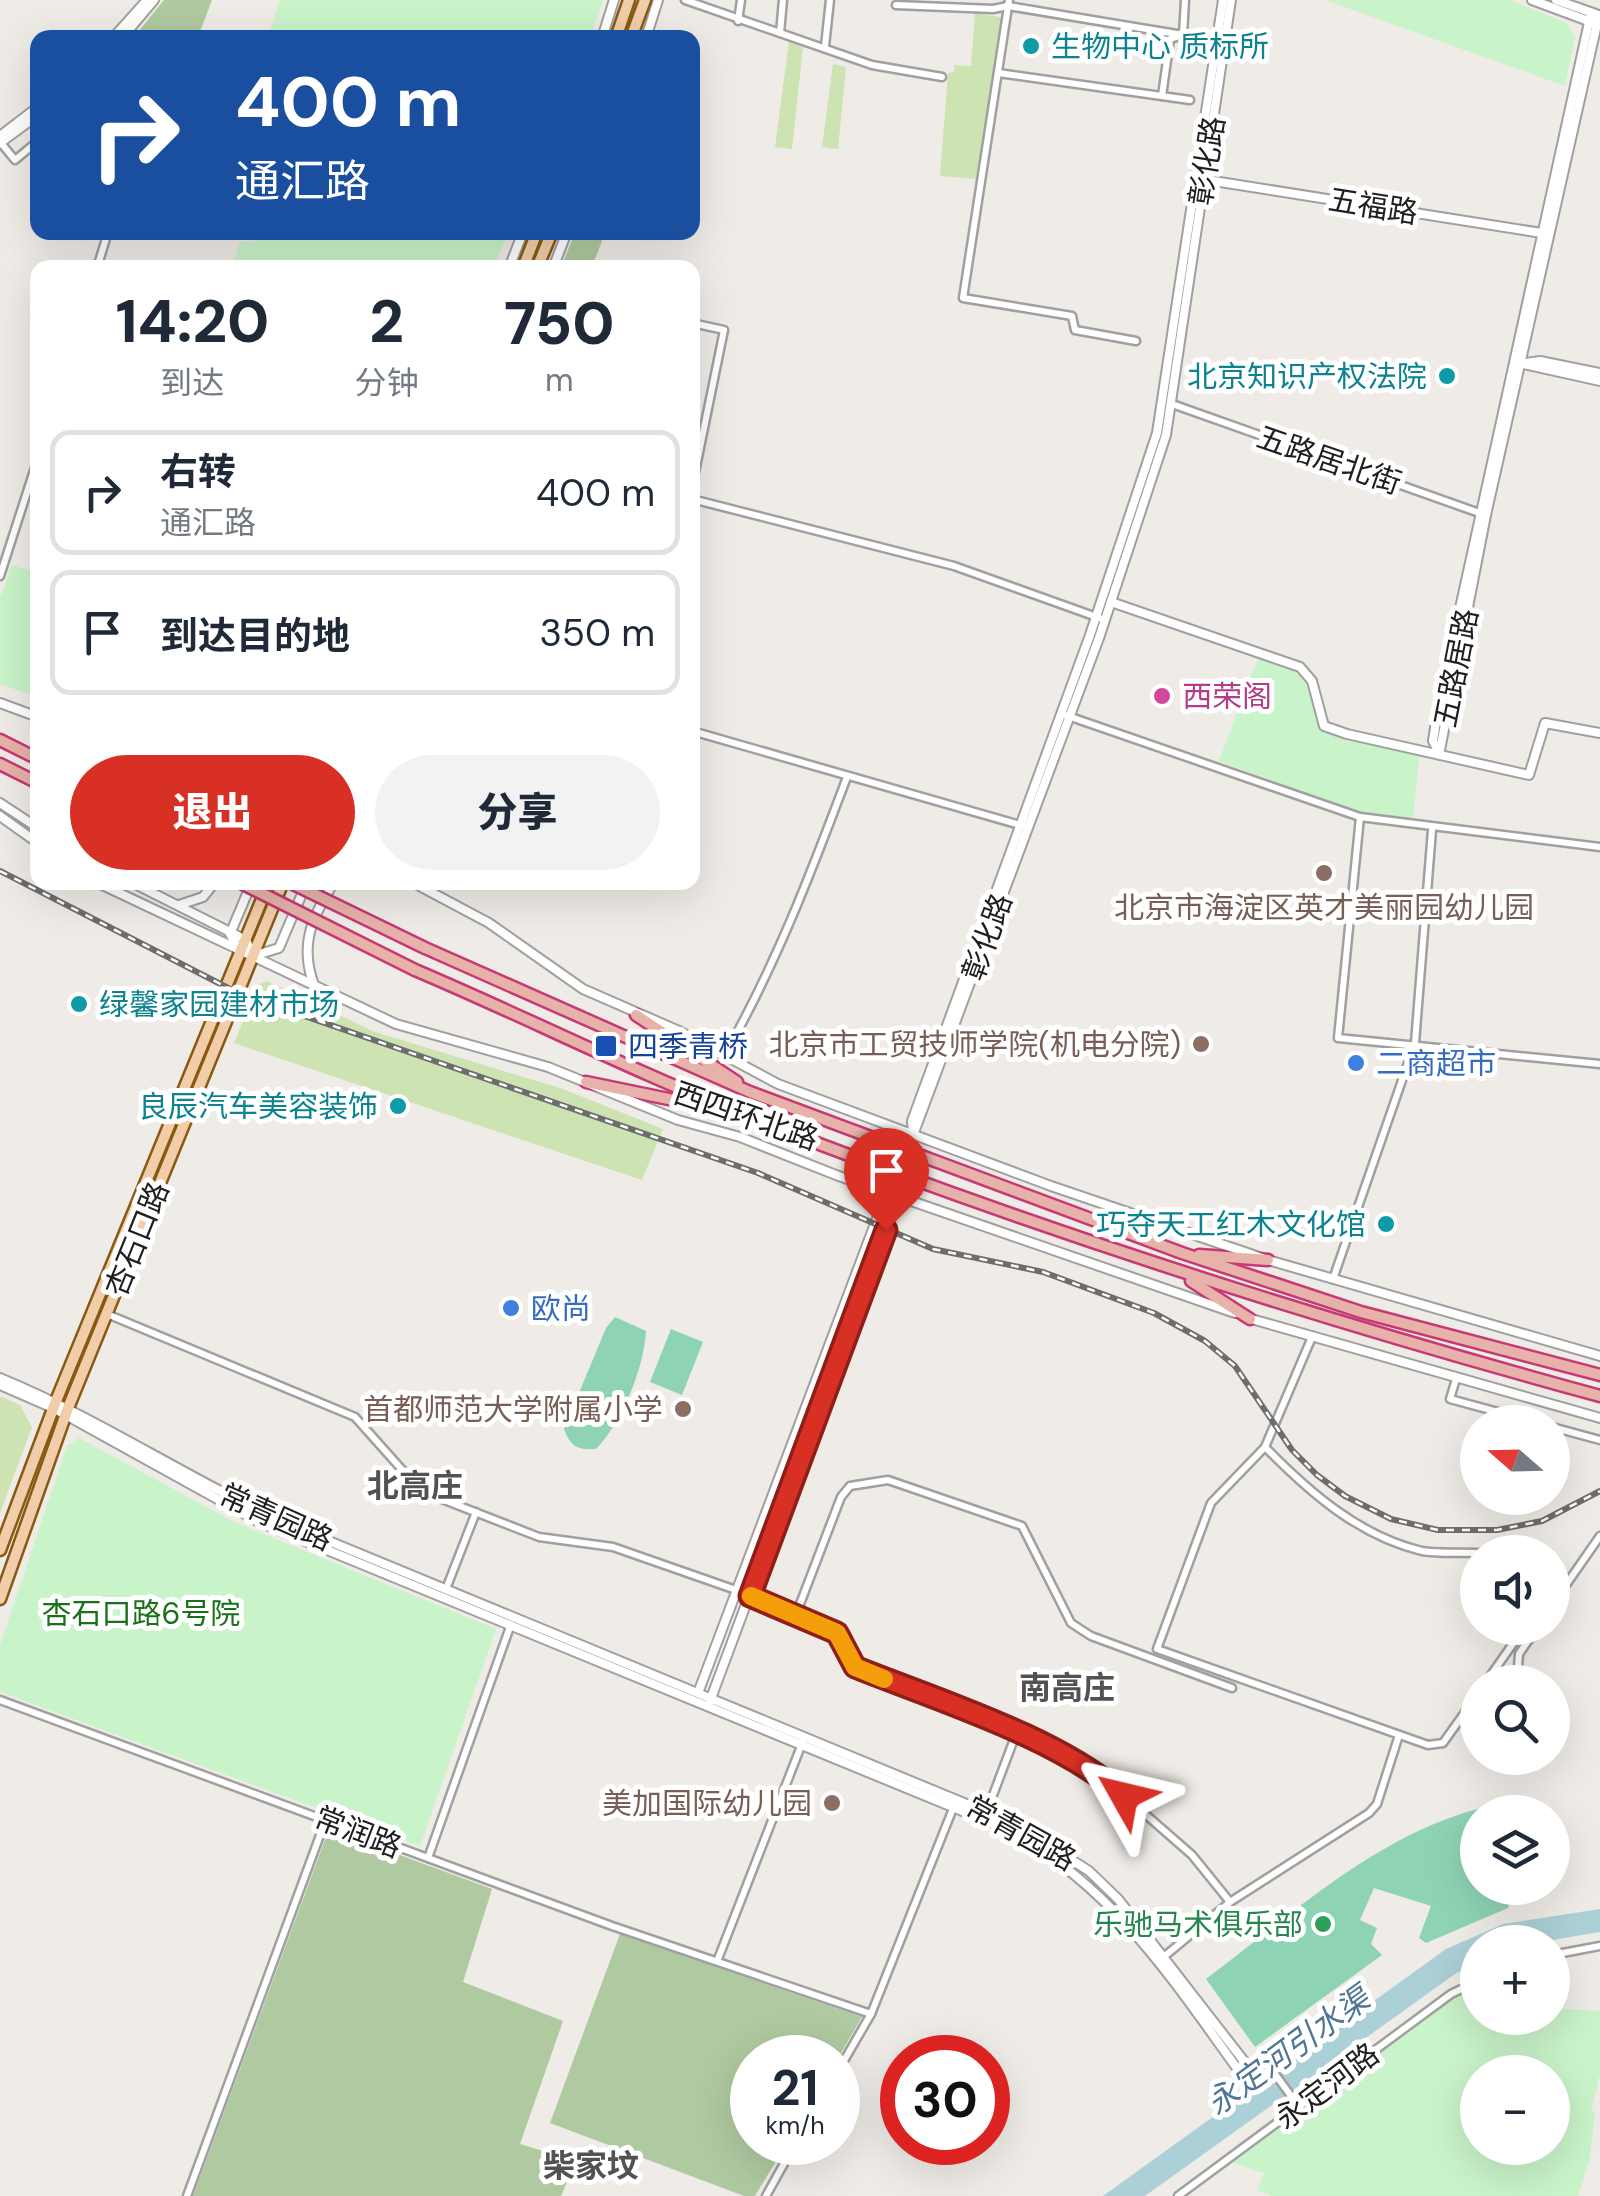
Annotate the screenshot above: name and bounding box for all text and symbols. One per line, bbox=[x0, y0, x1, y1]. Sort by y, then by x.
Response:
place label: 生物中心 质标所 bbox=[1051, 27, 1269, 66]
marker: 生物中心 质标所 bbox=[1020, 35, 1042, 57]
text: 400 m bbox=[235, 57, 461, 148]
icon: right bbox=[70, 70, 200, 200]
street label: 彰化路 bbox=[1181, 114, 1233, 208]
text: 通汇路 bbox=[235, 152, 370, 211]
street label: 五福路 bbox=[1326, 180, 1420, 232]
text: 14:20 bbox=[115, 282, 269, 361]
text: 2 bbox=[369, 282, 404, 361]
text: 750 bbox=[504, 284, 615, 363]
place label: 北京知识产权法院 bbox=[1187, 357, 1427, 396]
text: m bbox=[545, 359, 574, 401]
text: 到达 bbox=[160, 362, 224, 404]
text: 分钟 bbox=[355, 362, 419, 404]
marker: 北京知识产权法院 bbox=[1436, 365, 1458, 387]
street label: 五路居北街 bbox=[1252, 417, 1406, 503]
text: 右转 bbox=[160, 447, 236, 497]
icon: right bbox=[75, 465, 130, 520]
text: 400 m bbox=[536, 468, 655, 518]
text: 通汇路 bbox=[160, 502, 256, 544]
icon: arrive bbox=[75, 605, 130, 660]
street label: 五路居路 bbox=[1425, 605, 1487, 731]
text: 350 m bbox=[539, 608, 655, 658]
text: 到达目的地 bbox=[160, 611, 350, 661]
place label: 西荣阁 bbox=[1182, 677, 1272, 716]
marker: 西荣阁 bbox=[1151, 685, 1173, 707]
button: 退出 bbox=[70, 755, 355, 870]
button: 分享 bbox=[375, 755, 660, 870]
marker: 北京市海淀区英才美丽园幼儿园 bbox=[1313, 862, 1335, 884]
street label: 彰化路 bbox=[953, 888, 1021, 986]
place label: 北京市海淀区英才美丽园幼儿园 bbox=[1114, 888, 1534, 927]
place label: 绿馨家园建材市场 bbox=[99, 985, 339, 1024]
marker: 绿馨家园建材市场 bbox=[68, 993, 90, 1015]
place label: 北京市工贸技师学院(机电分院) bbox=[769, 1025, 1181, 1064]
place label: 四季青桥 bbox=[628, 1027, 748, 1066]
marker: 四季青桥 bbox=[593, 1033, 619, 1059]
marker: 北京市工贸技师学院(机电分院) bbox=[1190, 1033, 1212, 1055]
place label: 二商超市 bbox=[1376, 1044, 1496, 1083]
marker: 二商超市 bbox=[1345, 1052, 1367, 1074]
street label: 西四环北路 bbox=[669, 1073, 823, 1159]
place label: 良辰汽车美容装饰 bbox=[138, 1087, 378, 1126]
marker: 良辰汽车美容装饰 bbox=[387, 1095, 409, 1117]
pin bbox=[844, 1128, 929, 1231]
icon: arrive bbox=[859, 1143, 914, 1198]
street label: 杏石口路 bbox=[96, 1176, 178, 1302]
place label: 巧夺天工红木文化馆 bbox=[1096, 1205, 1366, 1244]
marker: 巧夺天工红木文化馆 bbox=[1375, 1213, 1397, 1235]
place label: 欧尚 bbox=[531, 1289, 591, 1328]
marker: 欧尚 bbox=[500, 1297, 522, 1319]
place label: 首都师范大学附属小学 bbox=[363, 1390, 663, 1429]
marker: 首都师范大学附属小学 bbox=[672, 1398, 694, 1420]
north arrow bbox=[1460, 1405, 1570, 1515]
map controls bbox=[1460, 1405, 1570, 2165]
district label: 北高庄 bbox=[367, 1465, 463, 1507]
street label: 常青园路 bbox=[213, 1475, 339, 1559]
button: sound bbox=[1460, 1535, 1570, 1645]
park label: 杏石口路6号院 bbox=[42, 1594, 240, 1633]
button: search bbox=[1460, 1665, 1570, 1775]
district label: 南高庄 bbox=[1019, 1667, 1115, 1709]
position arrow bbox=[1072, 1744, 1176, 1848]
place label: 美加国际幼儿园 bbox=[602, 1784, 812, 1823]
street label: 常青园路 bbox=[959, 1787, 1083, 1879]
marker: 美加国际幼儿园 bbox=[821, 1792, 843, 1814]
button: layers bbox=[1460, 1795, 1570, 1905]
street label: 常润路 bbox=[309, 1798, 407, 1866]
place label: 乐驰马术俱乐部 bbox=[1093, 1905, 1303, 1944]
marker: 乐驰马术俱乐部 bbox=[1312, 1913, 1334, 1935]
button: + bbox=[1460, 1925, 1570, 2035]
water label: 永定河引水渠 bbox=[1198, 1975, 1381, 2124]
street label: 永定河路 bbox=[1267, 2034, 1387, 2138]
speed limit sign: 30 bbox=[880, 2035, 1010, 2165]
text: 21 bbox=[771, 2055, 819, 2121]
button: − bbox=[1460, 2055, 1570, 2165]
text: km/h bbox=[765, 2109, 825, 2142]
district label: 柴家坟 bbox=[543, 2145, 639, 2187]

